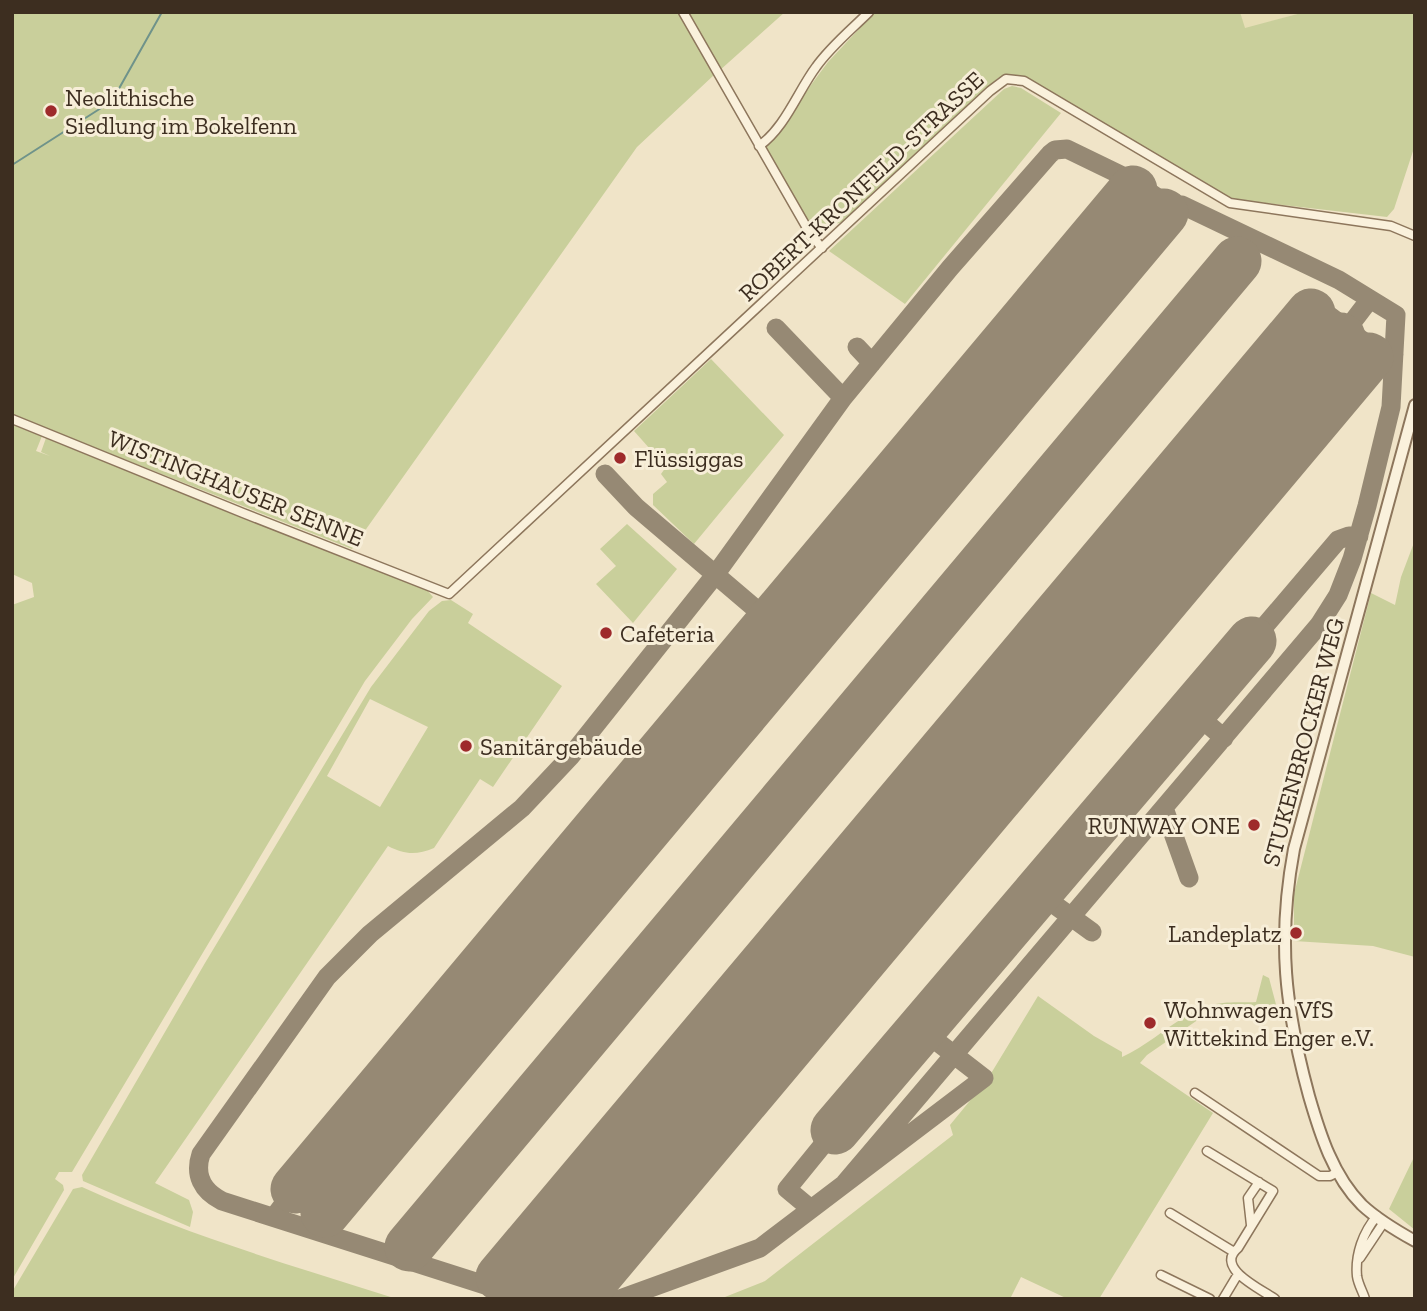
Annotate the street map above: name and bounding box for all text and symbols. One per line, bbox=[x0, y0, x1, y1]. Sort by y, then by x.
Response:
street label: ROBERT-KRONFELD-STRASSE bbox=[732, 65, 990, 307]
place label: Neolithische Siedlung im Bokelfenn bbox=[65, 83, 297, 140]
marker: Neolithische Siedlung im Bokelfenn bbox=[43, 103, 59, 119]
street label: WISTINGHAUSER SENNE bbox=[104, 423, 368, 553]
place label: Flüssiggas bbox=[634, 444, 743, 473]
marker: Flüssiggas bbox=[612, 450, 628, 466]
street label: STUKENBROCKER WEG bbox=[1256, 614, 1350, 870]
place label: Cafeteria bbox=[620, 619, 715, 648]
marker: Cafeteria bbox=[598, 625, 614, 641]
place label: Sanitärgebäude bbox=[480, 732, 642, 761]
marker: Sanitärgebäude bbox=[458, 738, 474, 754]
place label: RUNWAY ONE bbox=[1087, 811, 1240, 840]
marker: RUNWAY ONE bbox=[1246, 817, 1262, 833]
place label: Landeplatz bbox=[1168, 919, 1282, 948]
marker: Landeplatz bbox=[1288, 925, 1304, 941]
place label: Wohnwagen VfS Wittekind Enger e.V. bbox=[1164, 995, 1374, 1052]
marker: Wohnwagen VfS Wittekind Enger e.V. bbox=[1142, 1015, 1158, 1031]

